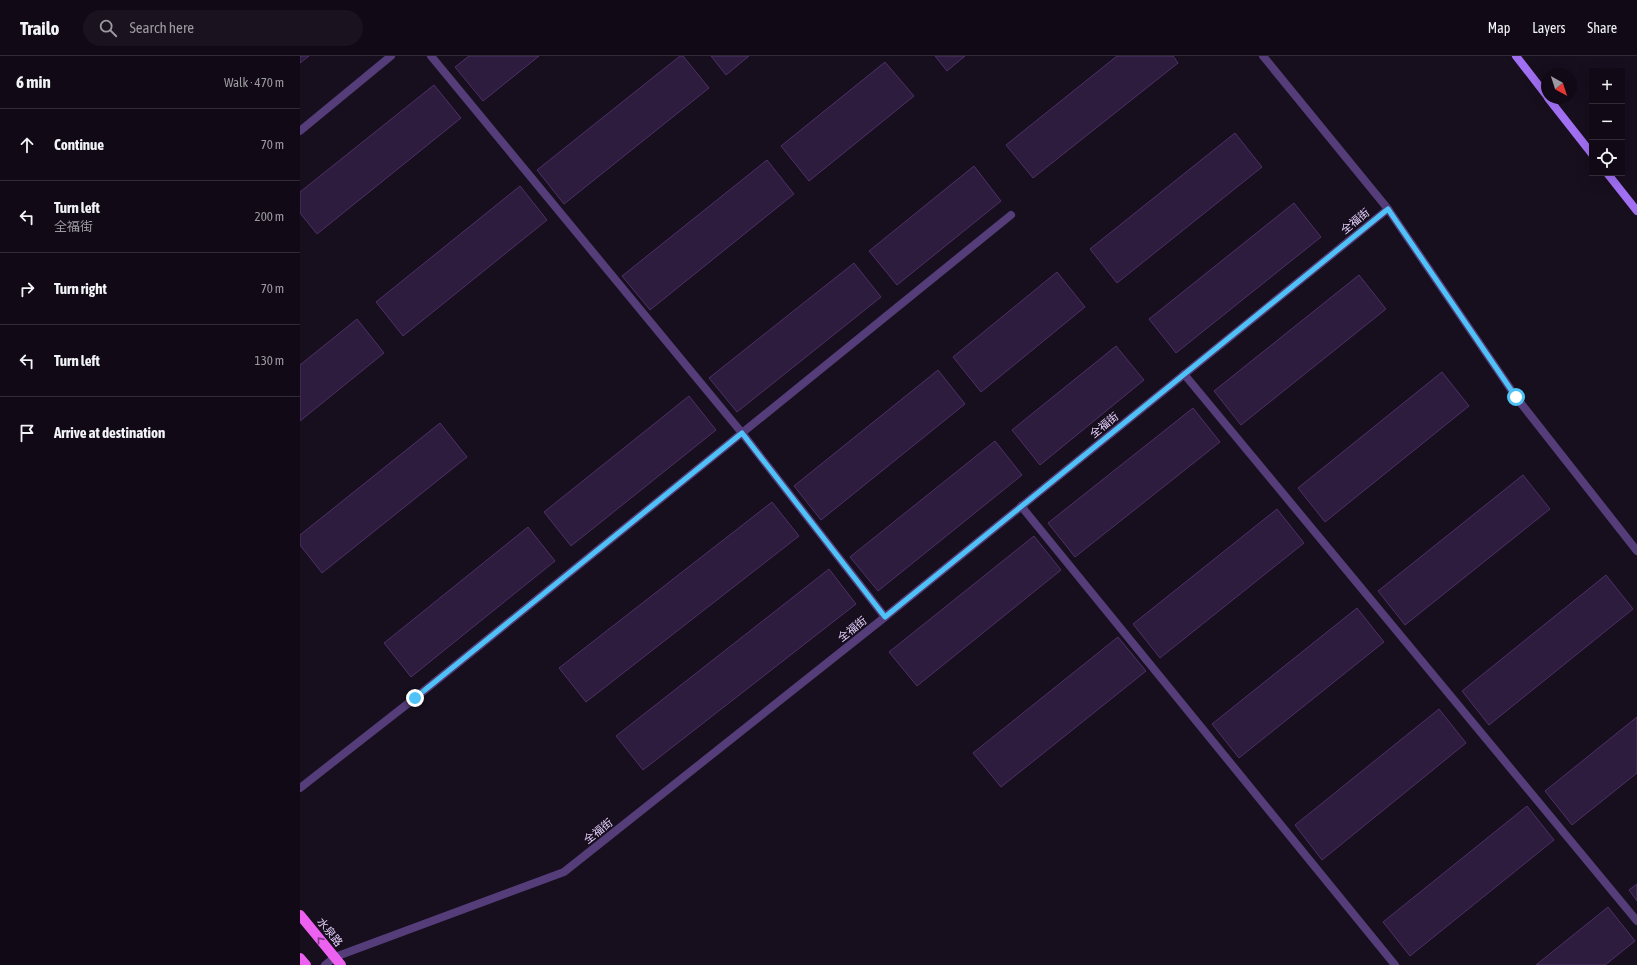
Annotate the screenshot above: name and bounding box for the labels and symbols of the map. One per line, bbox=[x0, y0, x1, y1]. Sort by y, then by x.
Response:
north arrow bbox=[1541, 68, 1577, 104]
street label: 全福街 bbox=[1338, 206, 1372, 236]
route start bbox=[1507, 388, 1525, 406]
street label: 全福街 bbox=[1087, 410, 1121, 440]
street label: 全福街 bbox=[835, 614, 869, 644]
route end bbox=[406, 689, 424, 707]
street label: 全福街 bbox=[581, 816, 615, 846]
street label: 水泉路 bbox=[315, 915, 345, 949]
one-way arrow bbox=[318, 937, 325, 945]

